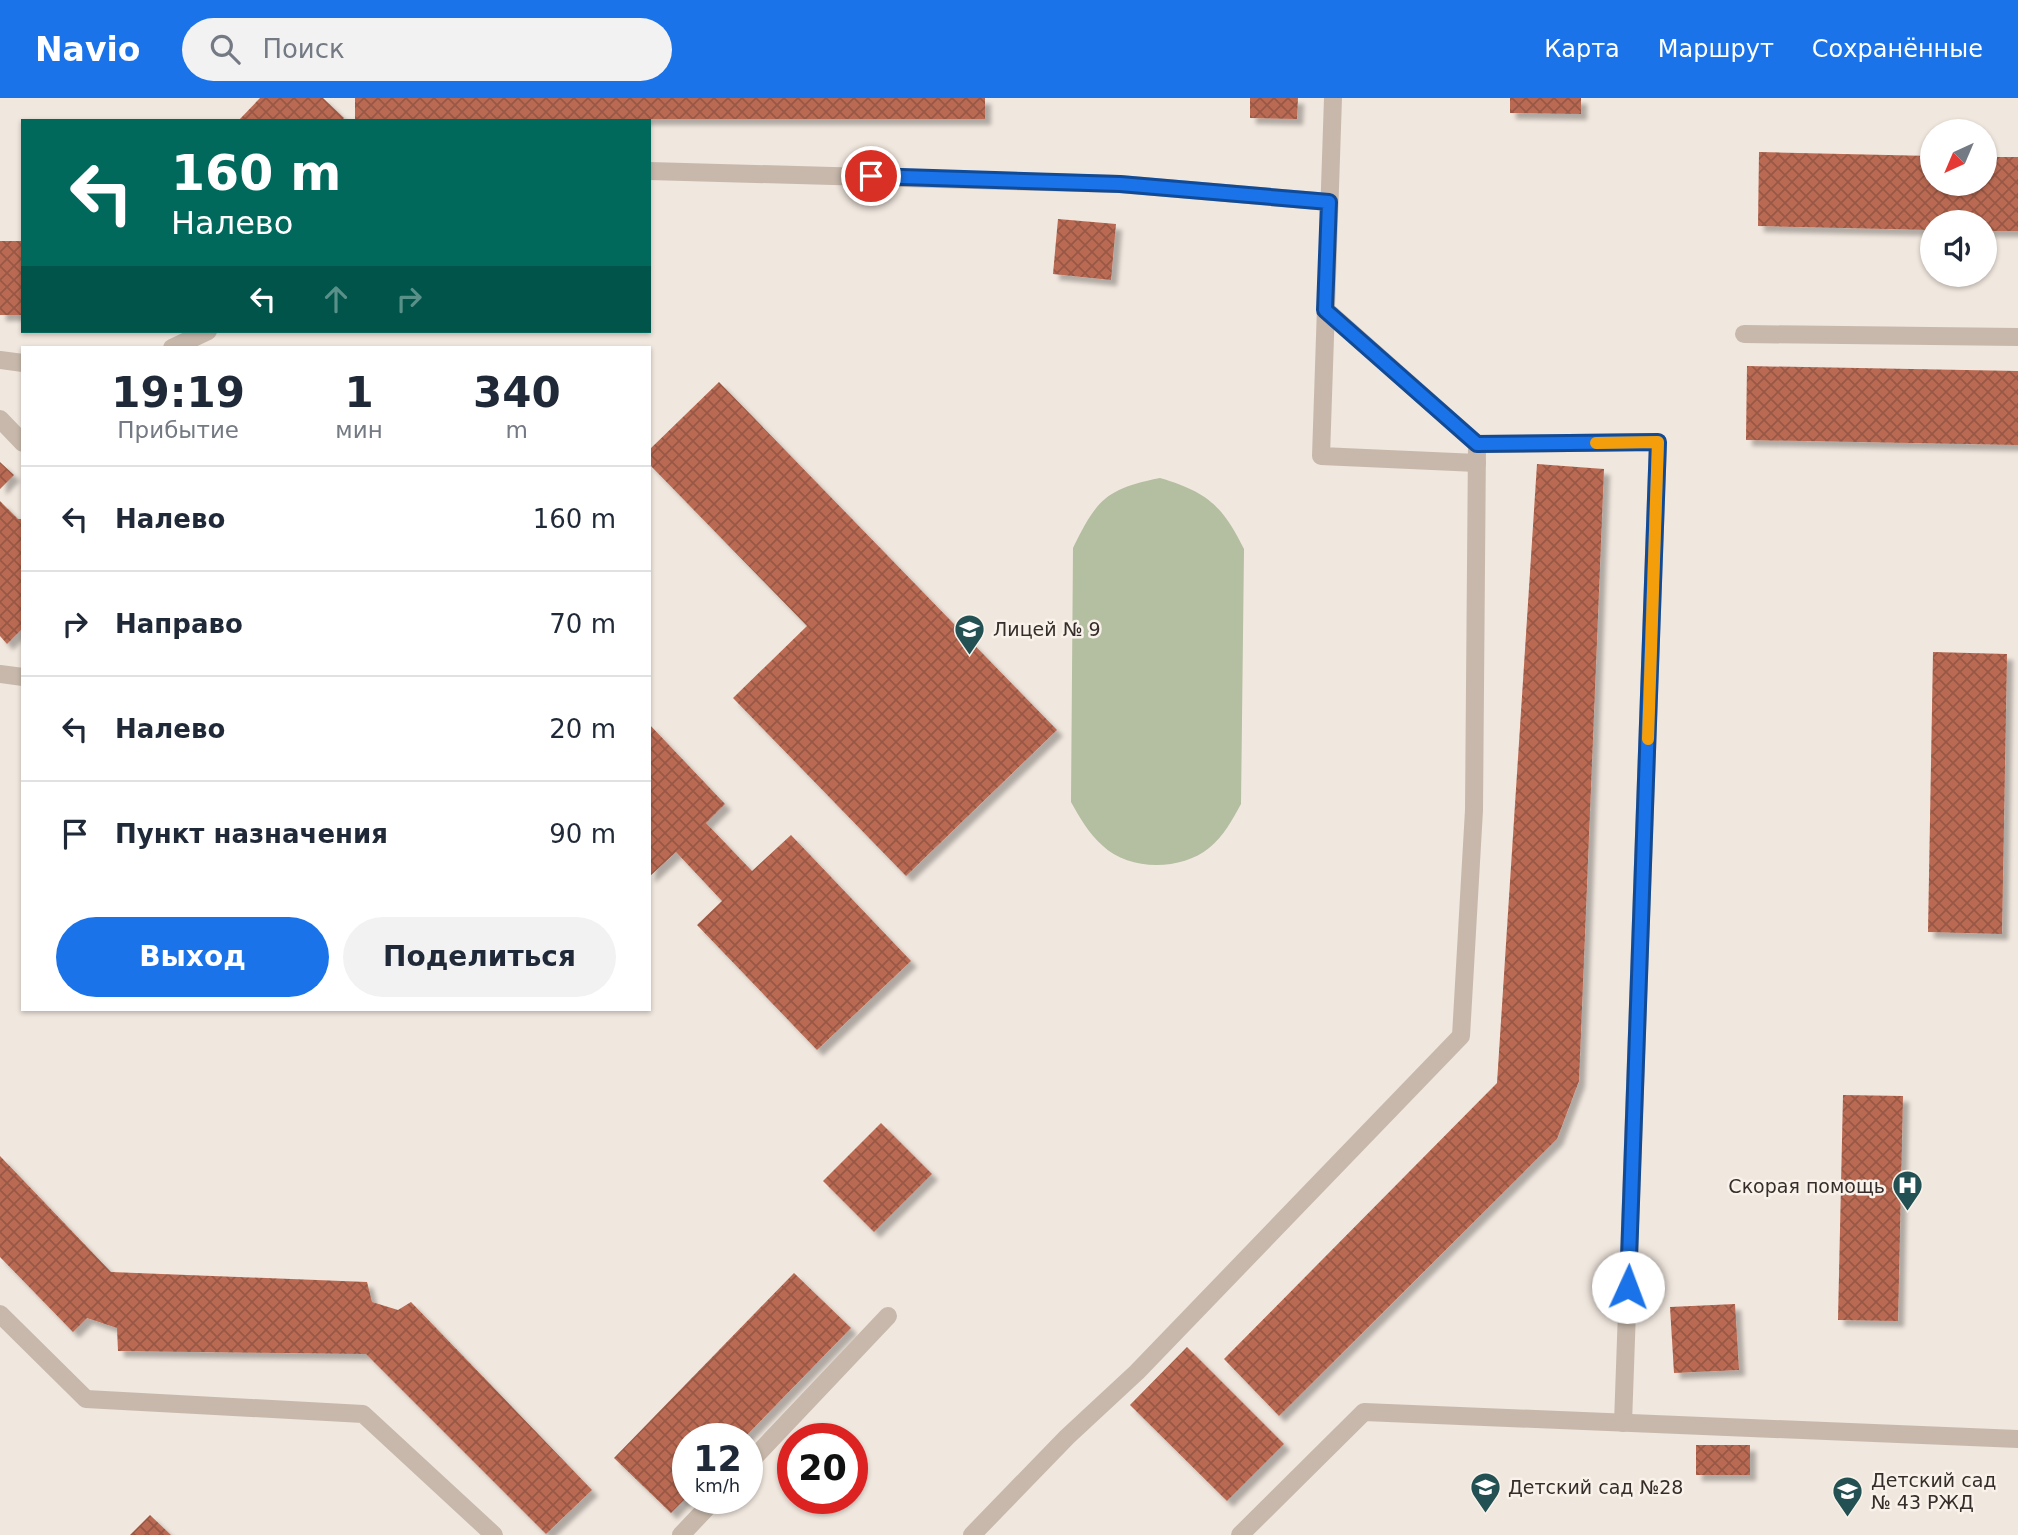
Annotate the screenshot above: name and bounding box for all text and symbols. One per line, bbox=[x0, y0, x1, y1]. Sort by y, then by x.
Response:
search box bbox=[182, 18, 672, 81]
text: Navio bbox=[35, 30, 140, 69]
icon: search bbox=[206, 30, 244, 68]
text: Поиск bbox=[262, 34, 345, 64]
text: Карта bbox=[1544, 35, 1620, 63]
text: Маршрут bbox=[1658, 35, 1774, 63]
text: Сохранённые bbox=[1812, 35, 1983, 63]
north arrow bbox=[1920, 119, 1997, 196]
map controls bbox=[1920, 119, 1997, 287]
text: 160 m bbox=[171, 145, 341, 202]
pin bbox=[841, 146, 901, 206]
icon: left bbox=[56, 147, 147, 238]
icon: arrive bbox=[852, 157, 890, 195]
text: Налево bbox=[171, 204, 293, 242]
button: sound bbox=[1920, 210, 1997, 287]
icon: left bbox=[244, 280, 282, 318]
icon: ahead bbox=[317, 280, 355, 318]
icon: right bbox=[390, 280, 428, 318]
text: 19:19 bbox=[111, 368, 245, 417]
text: 1 bbox=[344, 368, 374, 417]
text: 340 bbox=[473, 368, 561, 417]
text: Прибытие bbox=[117, 417, 239, 443]
text: мин bbox=[335, 417, 383, 443]
text: m bbox=[506, 417, 528, 443]
icon: left bbox=[56, 500, 94, 538]
text: Налево bbox=[115, 504, 225, 534]
text: 160 m bbox=[533, 504, 616, 534]
icon: right bbox=[56, 605, 94, 643]
text: Направо bbox=[115, 609, 243, 639]
text: 70 m bbox=[549, 609, 616, 639]
school or university icon: Лицей № 9 bbox=[953, 612, 987, 656]
place label: Лицей № 9 bbox=[993, 618, 1101, 640]
icon: left bbox=[56, 710, 94, 748]
text: Налево bbox=[115, 714, 225, 744]
text: 20 m bbox=[549, 714, 616, 744]
icon: arrive bbox=[56, 815, 94, 853]
text: Пункт назначения bbox=[115, 819, 388, 849]
text: 90 m bbox=[549, 819, 616, 849]
button: Выход bbox=[56, 917, 329, 997]
button: Поделиться bbox=[343, 917, 616, 997]
hospital icon: Скорая помощь bbox=[1891, 1169, 1925, 1213]
place label: Скорая помощь bbox=[1728, 1175, 1885, 1197]
position arrow bbox=[1591, 1250, 1665, 1324]
speed limit sign: 20 bbox=[777, 1423, 868, 1514]
text: 12 bbox=[693, 1439, 742, 1479]
place label: Детский сад № 43 РЖД bbox=[1871, 1469, 1997, 1513]
school or university icon: Детский сад №28 bbox=[1468, 1470, 1502, 1514]
school or university icon: Детский сад № 43 РЖД bbox=[1831, 1474, 1865, 1518]
text: km/h bbox=[695, 1475, 740, 1496]
place label: Детский сад №28 bbox=[1508, 1476, 1683, 1498]

